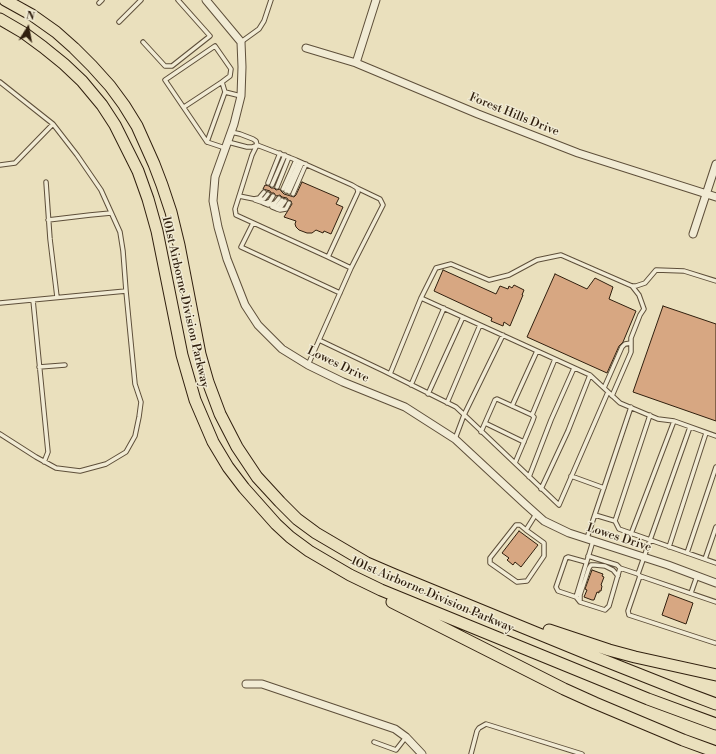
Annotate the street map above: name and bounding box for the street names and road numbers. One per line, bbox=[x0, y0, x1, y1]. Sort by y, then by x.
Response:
street label: Forest Hills Drive bbox=[467, 90, 561, 140]
street label: 101st Airborne Division Parkway bbox=[158, 215, 212, 389]
street label: Lowes Drive bbox=[305, 344, 371, 386]
street label: Lowes Drive bbox=[585, 521, 653, 555]
street label: 101st Airborne Division Parkway bbox=[348, 554, 516, 636]

